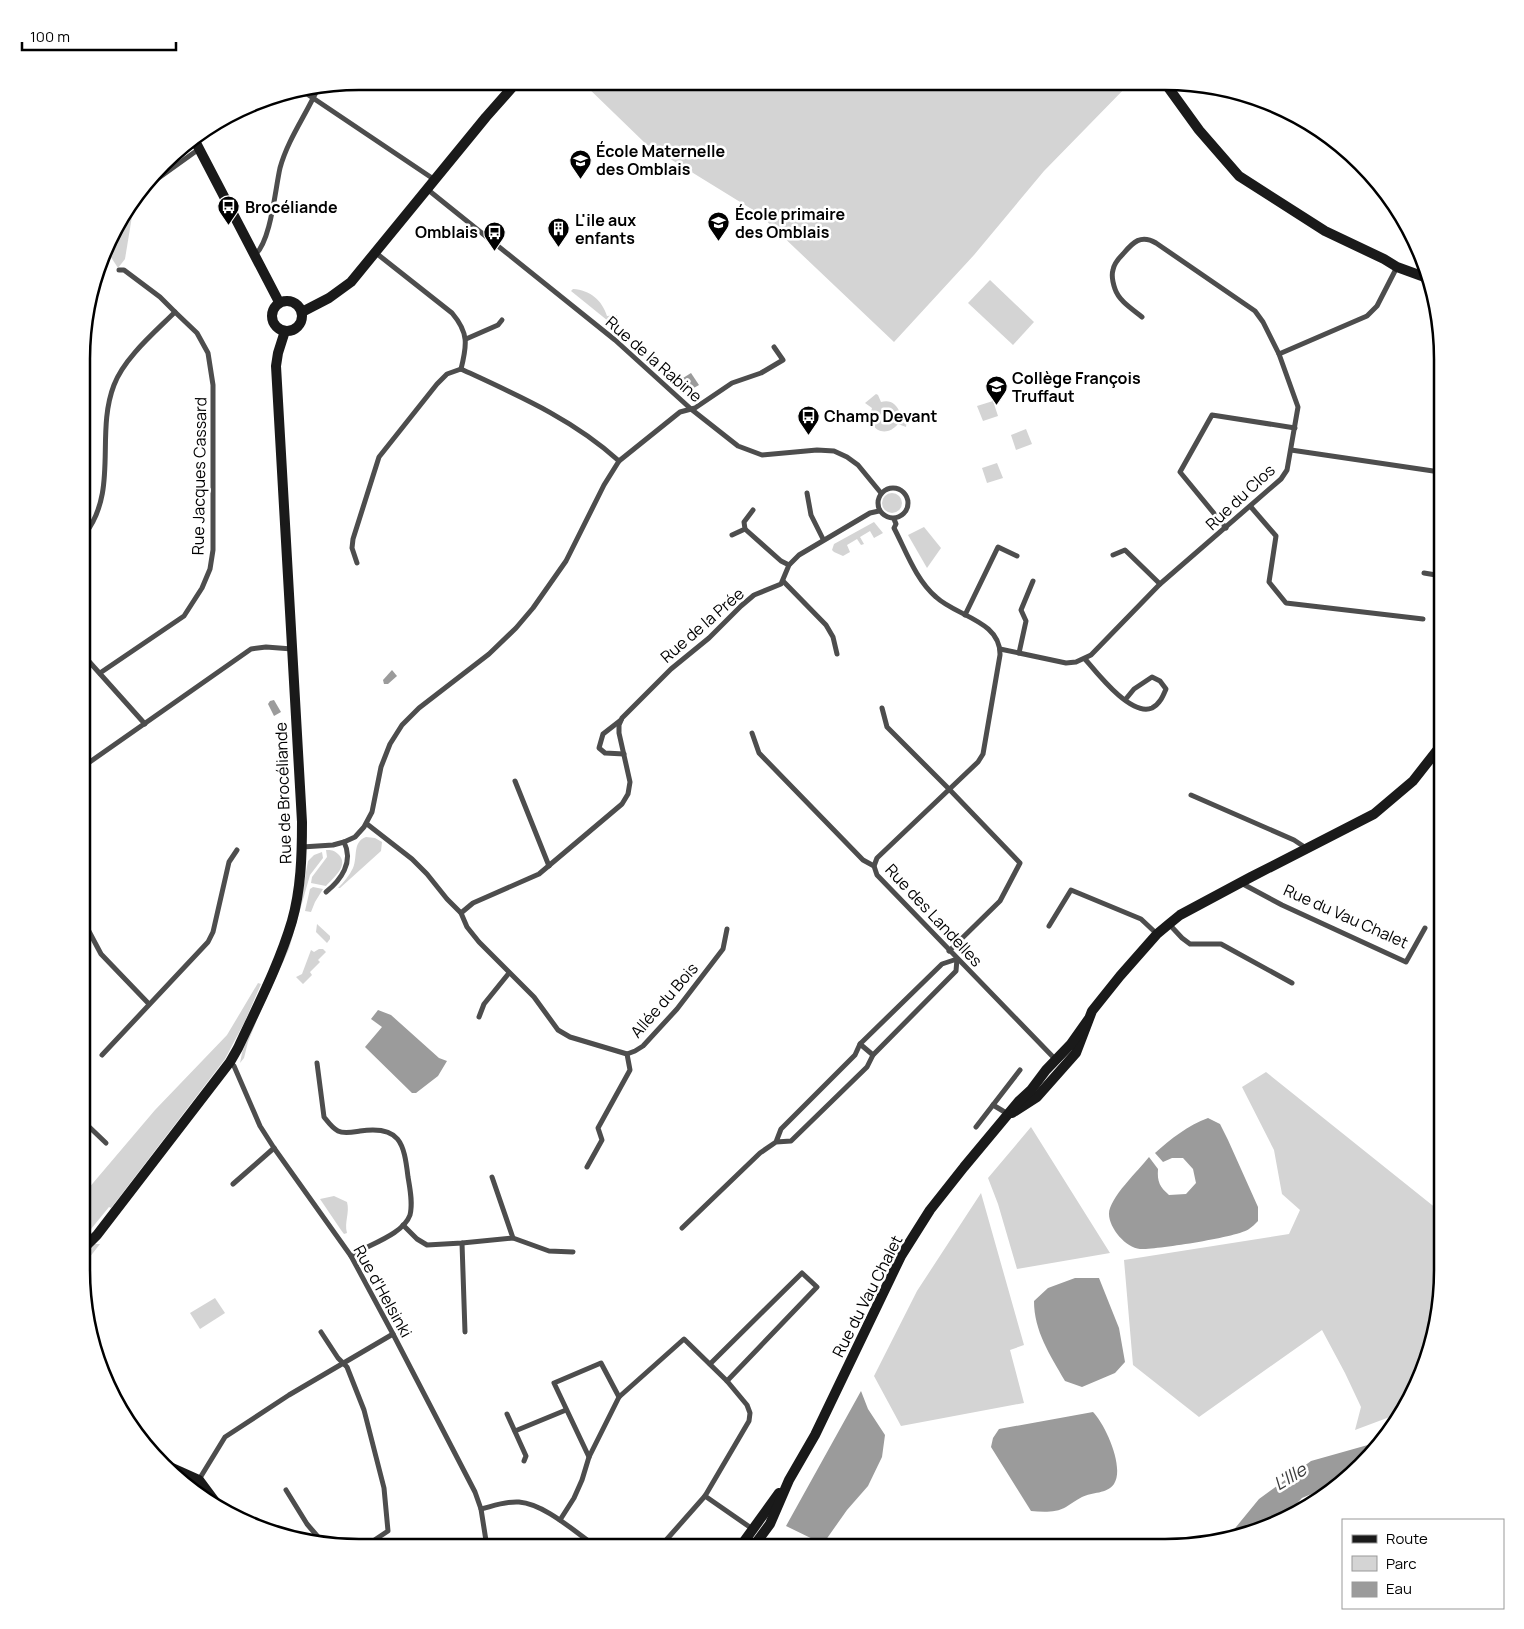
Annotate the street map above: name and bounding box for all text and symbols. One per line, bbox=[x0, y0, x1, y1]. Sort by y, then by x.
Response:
scale bar bbox=[22, 20, 176, 52]
text: 100 m bbox=[30, 26, 70, 47]
place label: École Maternelle des Omblais bbox=[596, 140, 725, 180]
school or university icon: École Maternelle des Omblais bbox=[568, 148, 592, 179]
bus stop icon: Brocéliande bbox=[217, 195, 241, 226]
place label: Brocéliande bbox=[245, 196, 338, 218]
place label: École primaire des Omblais bbox=[735, 203, 846, 243]
place label: L'ile aux enfants bbox=[575, 209, 636, 249]
school or university icon: École primaire des Omblais bbox=[707, 211, 731, 242]
building icon: L'ile aux enfants bbox=[547, 217, 571, 248]
bus stop icon: Omblais bbox=[482, 220, 506, 251]
place label: Omblais bbox=[415, 221, 478, 243]
street label: Rue de la Rabine bbox=[601, 311, 707, 407]
place label: Collège François Truffaut bbox=[1012, 367, 1141, 407]
school or university icon: Collège François Truffaut bbox=[984, 375, 1008, 406]
street label: Rue Jacques Cassard bbox=[187, 397, 211, 555]
bus stop icon: Champ Devant bbox=[796, 404, 820, 435]
place label: Champ Devant bbox=[824, 405, 938, 427]
street label: Rue du Clos bbox=[1201, 459, 1279, 535]
street label: Rue de la Prée bbox=[655, 583, 749, 667]
street label: Rue de Brocéliande bbox=[270, 722, 296, 864]
street label: Rue des Landelles bbox=[881, 859, 987, 971]
street label: Rue du Vau Chalet bbox=[1280, 879, 1412, 953]
street label: Allée du Bois bbox=[625, 958, 703, 1042]
street label: Rue du Vau Chalet bbox=[827, 1231, 907, 1361]
street label: Rue d'Helsinki bbox=[349, 1241, 417, 1341]
water label: L'Ille bbox=[1269, 1456, 1312, 1495]
legend bbox=[1342, 1519, 1504, 1609]
text: Route bbox=[1386, 1528, 1428, 1549]
text: Parc bbox=[1386, 1553, 1417, 1574]
text: Eau bbox=[1386, 1578, 1412, 1599]

